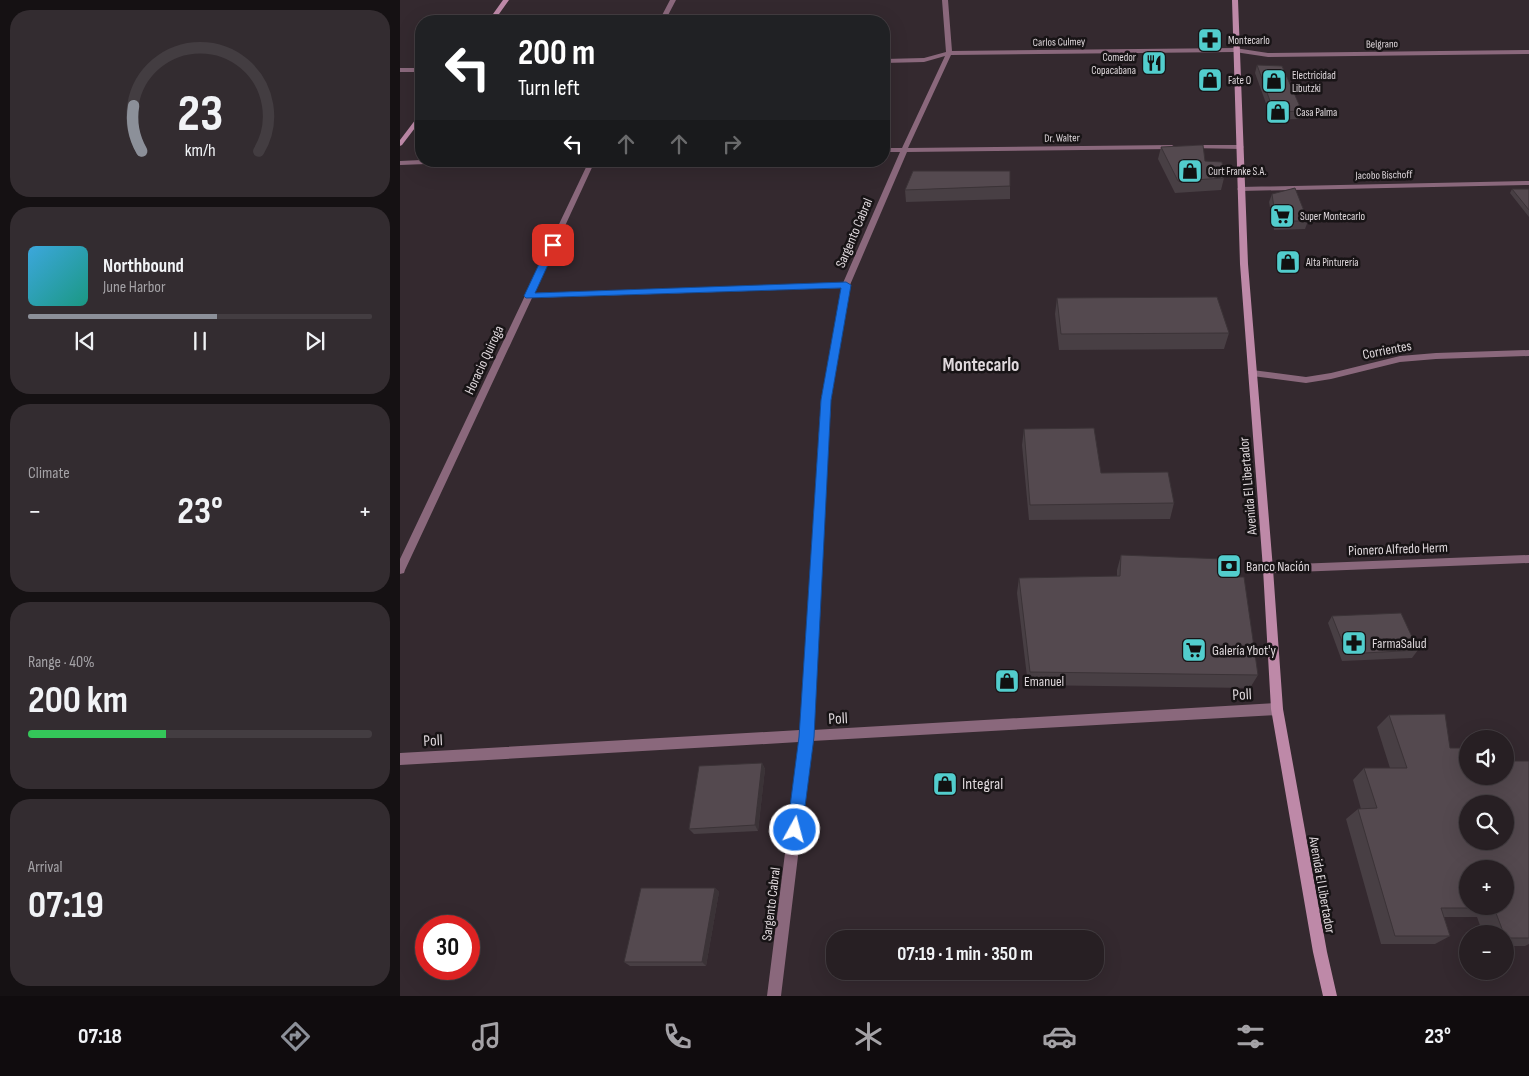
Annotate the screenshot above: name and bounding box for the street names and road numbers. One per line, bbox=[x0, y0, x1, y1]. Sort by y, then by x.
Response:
street label: Carlos Culmey bbox=[1033, 35, 1086, 49]
street label: Belgrano bbox=[1366, 37, 1399, 51]
street label: Dr. Walter bbox=[1044, 131, 1080, 145]
street label: Jacobo Bischoff bbox=[1354, 168, 1413, 182]
street label: Sargento Cabral bbox=[832, 196, 876, 270]
street label: Horacio Quiroga bbox=[461, 323, 507, 397]
street label: Corrientes bbox=[1361, 337, 1413, 363]
street label: Avenida El Libertador bbox=[1235, 436, 1261, 537]
street label: Pionero Alfredo Herm bbox=[1348, 539, 1448, 559]
street label: Poll bbox=[1232, 685, 1252, 705]
street label: Poll bbox=[828, 709, 848, 729]
street label: Poll bbox=[423, 731, 443, 751]
street label: Avenida El Libertador bbox=[1305, 834, 1339, 935]
street label: Sargento Cabral bbox=[758, 866, 784, 942]

